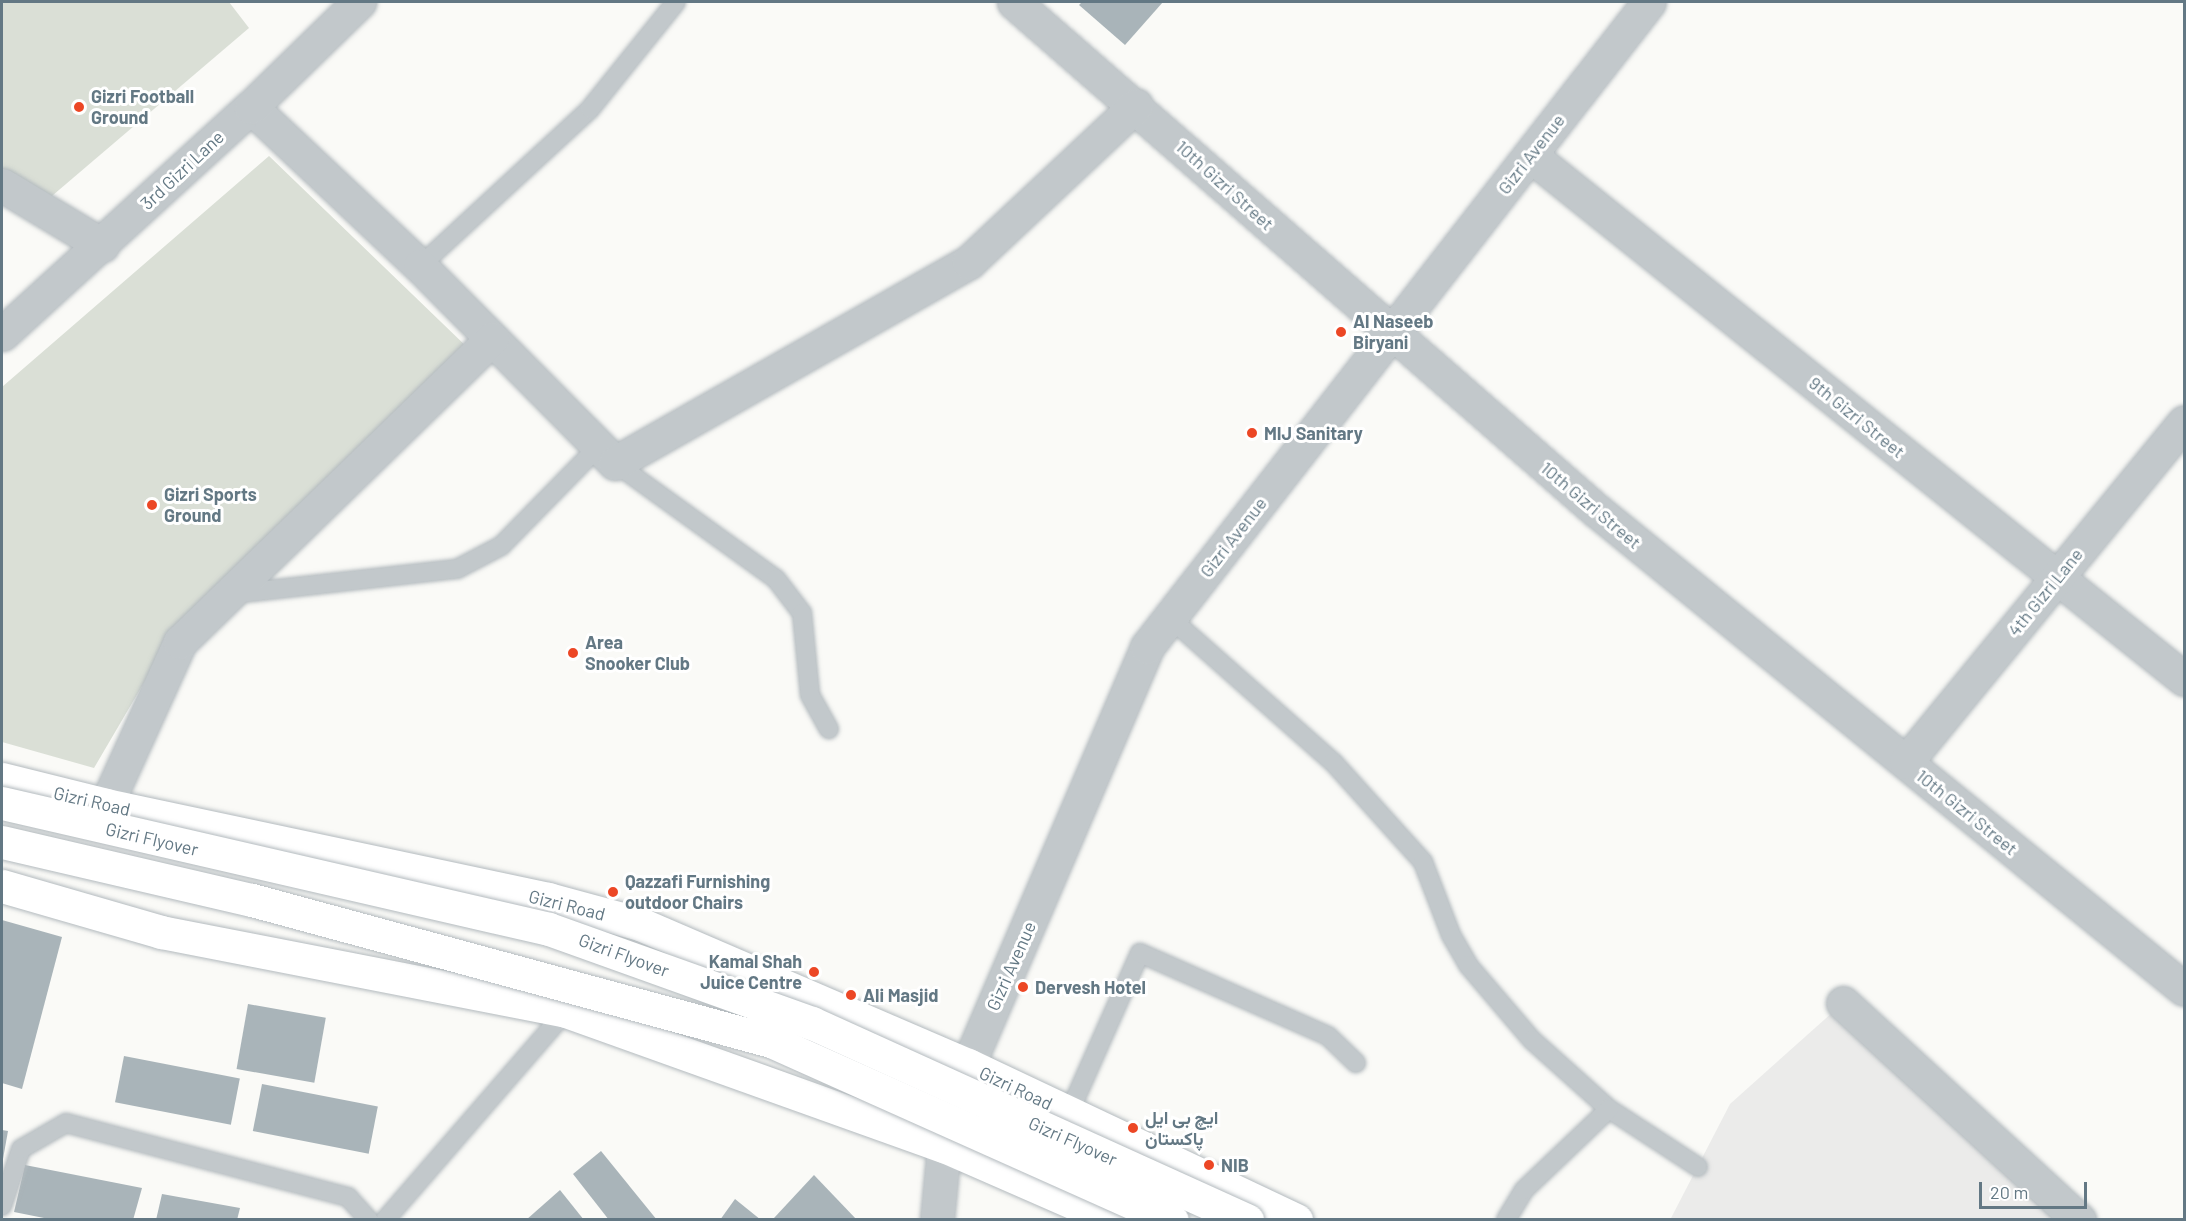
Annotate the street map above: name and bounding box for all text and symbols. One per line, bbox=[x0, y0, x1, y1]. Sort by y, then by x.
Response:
place label: Gizri Football Ground bbox=[91, 86, 194, 128]
marker: Gizri Football Ground bbox=[72, 100, 86, 114]
street label: Gizri Avenue bbox=[1493, 110, 1569, 198]
street label: 3rd Gizri Lane bbox=[136, 126, 228, 214]
street label: 10th Gizri Street bbox=[1172, 136, 1278, 234]
place label: Al Naseeb Biryani bbox=[1353, 311, 1433, 354]
marker: Al Naseeb Biryani bbox=[1334, 325, 1348, 339]
street label: 9th Gizri Street bbox=[1805, 372, 1909, 462]
place label: MIJ Sanitary bbox=[1264, 422, 1363, 444]
marker: MIJ Sanitary bbox=[1245, 426, 1259, 440]
street label: 10th Gizri Street bbox=[1537, 457, 1645, 553]
place label: Gizri Sports Ground bbox=[164, 484, 257, 526]
street label: Gizri Avenue bbox=[1195, 493, 1271, 581]
marker: Gizri Sports Ground bbox=[145, 498, 159, 512]
street label: 4th Gizri Lane bbox=[2003, 544, 2087, 640]
place label: Area Snooker Club bbox=[585, 632, 690, 674]
marker: Area Snooker Club bbox=[566, 646, 580, 660]
street label: 10th Gizri Street bbox=[1912, 765, 2022, 859]
street label: Gizri Road bbox=[51, 782, 133, 820]
street label: Gizri Flyover bbox=[103, 818, 201, 860]
place label: Qazzafi Furnishing outdoor Chairs bbox=[625, 871, 770, 914]
street label: Gizri Road bbox=[526, 885, 608, 925]
marker: Qazzafi Furnishing outdoor Chairs bbox=[606, 885, 620, 899]
street label: Gizri Avenue bbox=[982, 918, 1040, 1014]
street label: Gizri Flyover bbox=[576, 929, 672, 981]
place label: Kamal Shah Juice Centre bbox=[700, 951, 802, 994]
marker: Kamal Shah Juice Centre bbox=[807, 965, 821, 979]
place label: Dervesh Hotel bbox=[1035, 976, 1146, 998]
marker: Dervesh Hotel bbox=[1016, 980, 1030, 994]
place label: Ali Masjid bbox=[863, 984, 938, 1006]
marker: Ali Masjid bbox=[844, 988, 858, 1002]
street label: Gizri Road bbox=[976, 1062, 1056, 1114]
place label: ایچ بی ایل پاکستان bbox=[1145, 1107, 1218, 1150]
street label: Gizri Flyover bbox=[1025, 1112, 1121, 1170]
marker: ایچ بی ایل پاکستان bbox=[1126, 1121, 1140, 1135]
place label: NIB bbox=[1221, 1154, 1249, 1176]
marker: NIB bbox=[1202, 1158, 1216, 1172]
scale bar bbox=[1982, 1170, 2090, 1208]
text: 20 m bbox=[1990, 1181, 2028, 1203]

